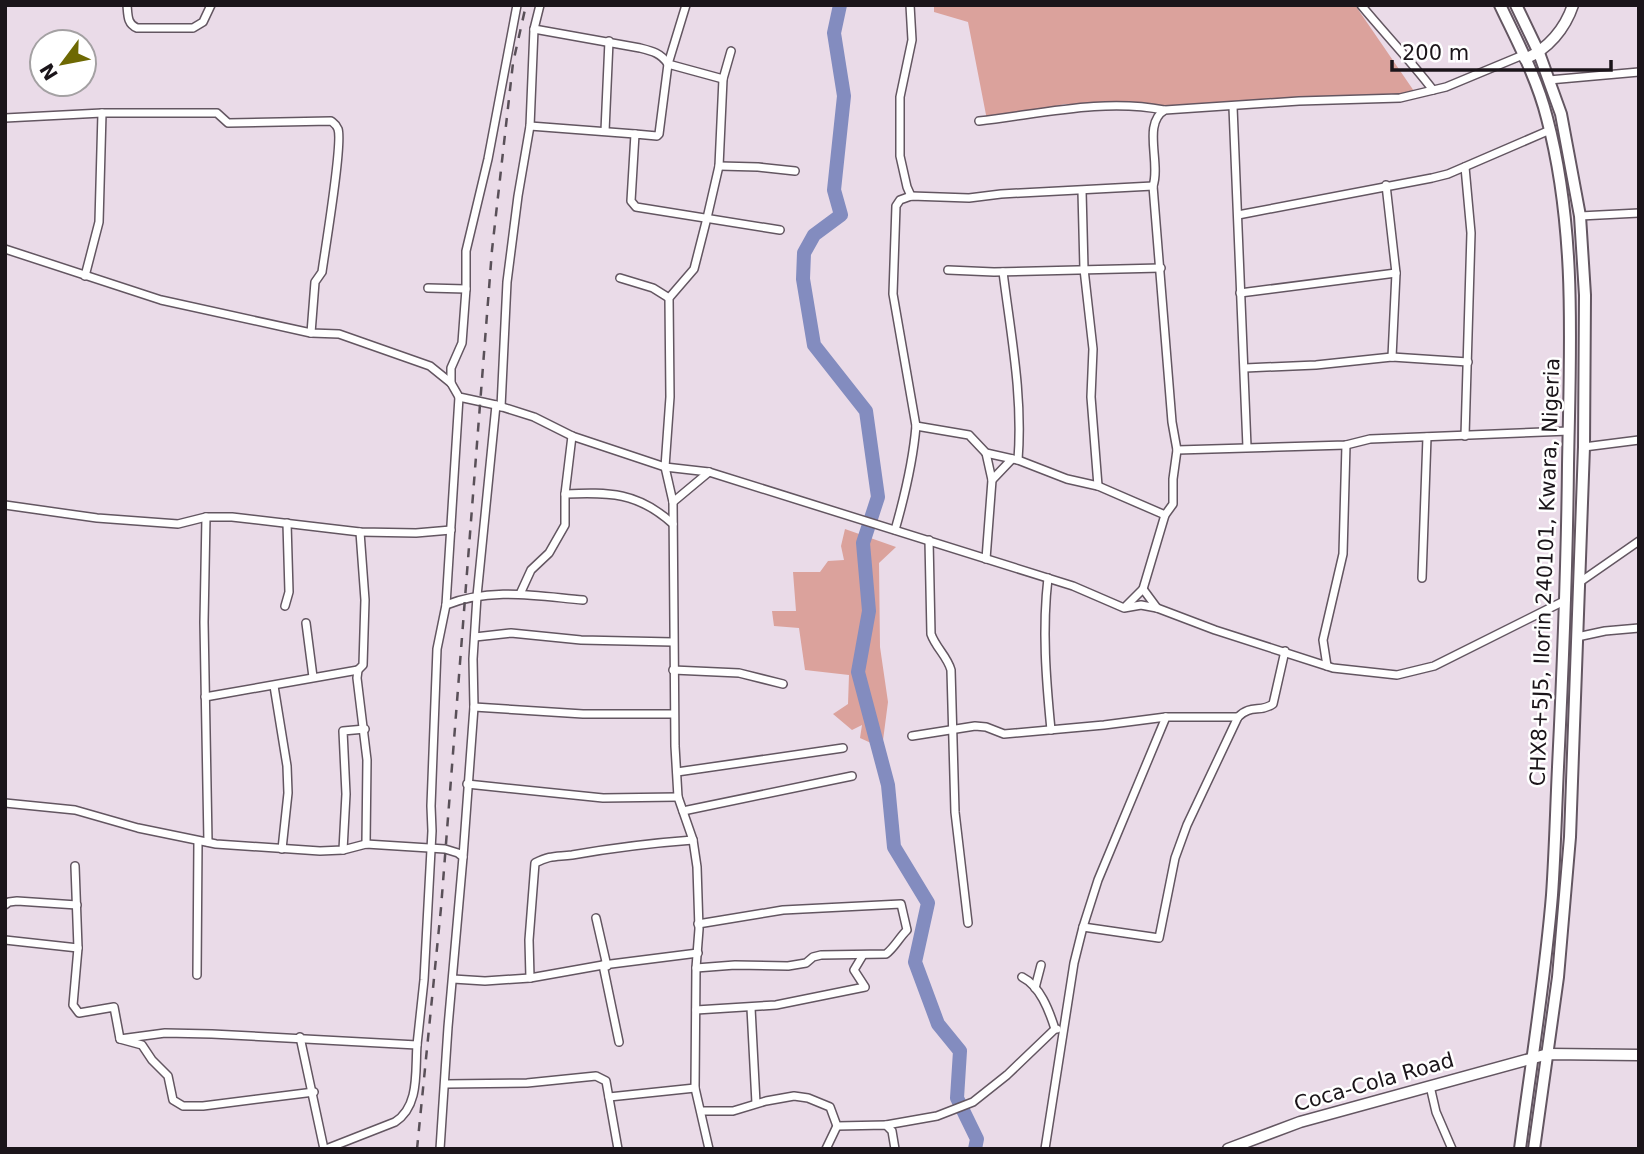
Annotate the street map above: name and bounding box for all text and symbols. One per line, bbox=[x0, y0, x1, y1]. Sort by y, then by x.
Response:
north arrow bbox=[28, 28, 98, 98]
scale bar bbox=[1392, 28, 1611, 72]
text: 200 m bbox=[1402, 41, 1469, 65]
text: N bbox=[35, 59, 62, 85]
street label: CHX8+5J5, Ilorin 240101, Kwara, Nigeria bbox=[1526, 357, 1564, 787]
street label: Coca-Cola Road bbox=[1291, 1048, 1457, 1116]

